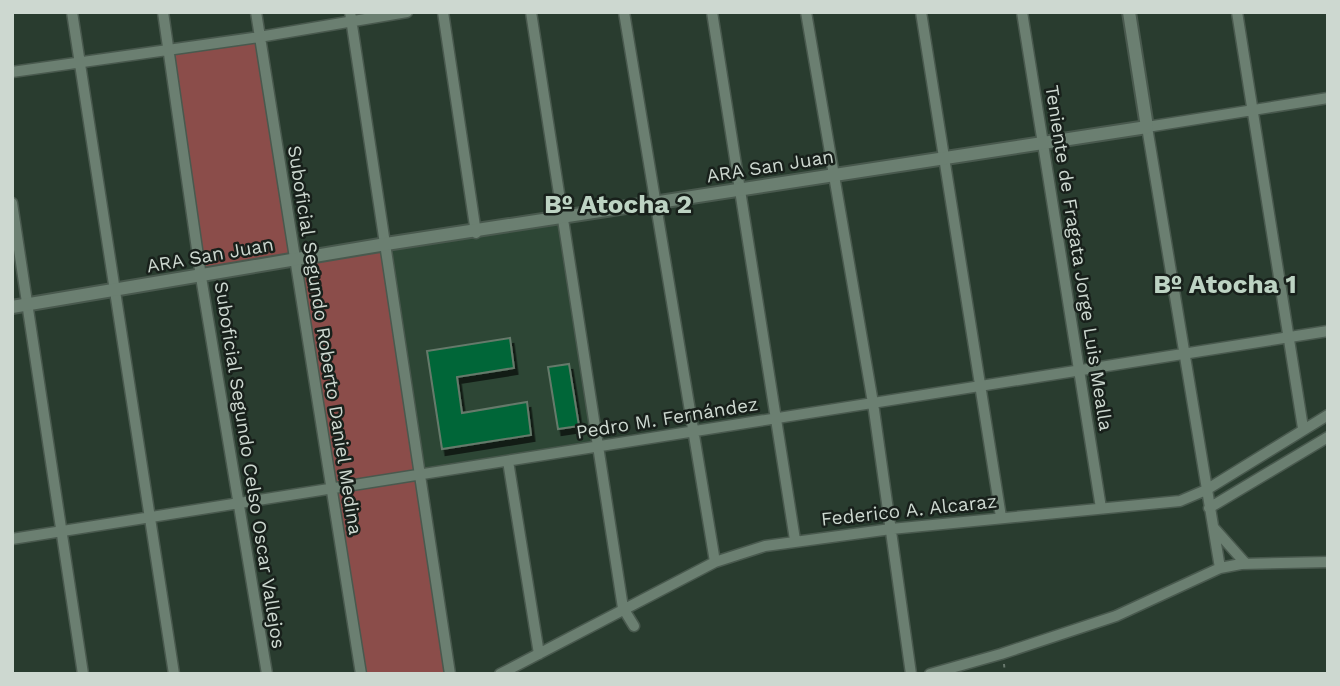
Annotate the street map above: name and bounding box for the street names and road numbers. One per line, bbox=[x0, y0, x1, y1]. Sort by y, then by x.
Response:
street label: Teniente de Fragata Jorge Luis Mealla bbox=[1040, 83, 1118, 433]
street label: Suboficial Segundo Roberto Daniel Medina bbox=[283, 144, 367, 537]
street label: ARA San Juan bbox=[705, 145, 835, 187]
street label: ARA San Juan bbox=[145, 232, 275, 278]
street label: Suboficial Segundo Celso Oscar Vallejos bbox=[210, 280, 290, 650]
street label: Pedro M. Fernández bbox=[574, 392, 760, 444]
street label: Federico A. Alcaraz bbox=[820, 489, 998, 531]

